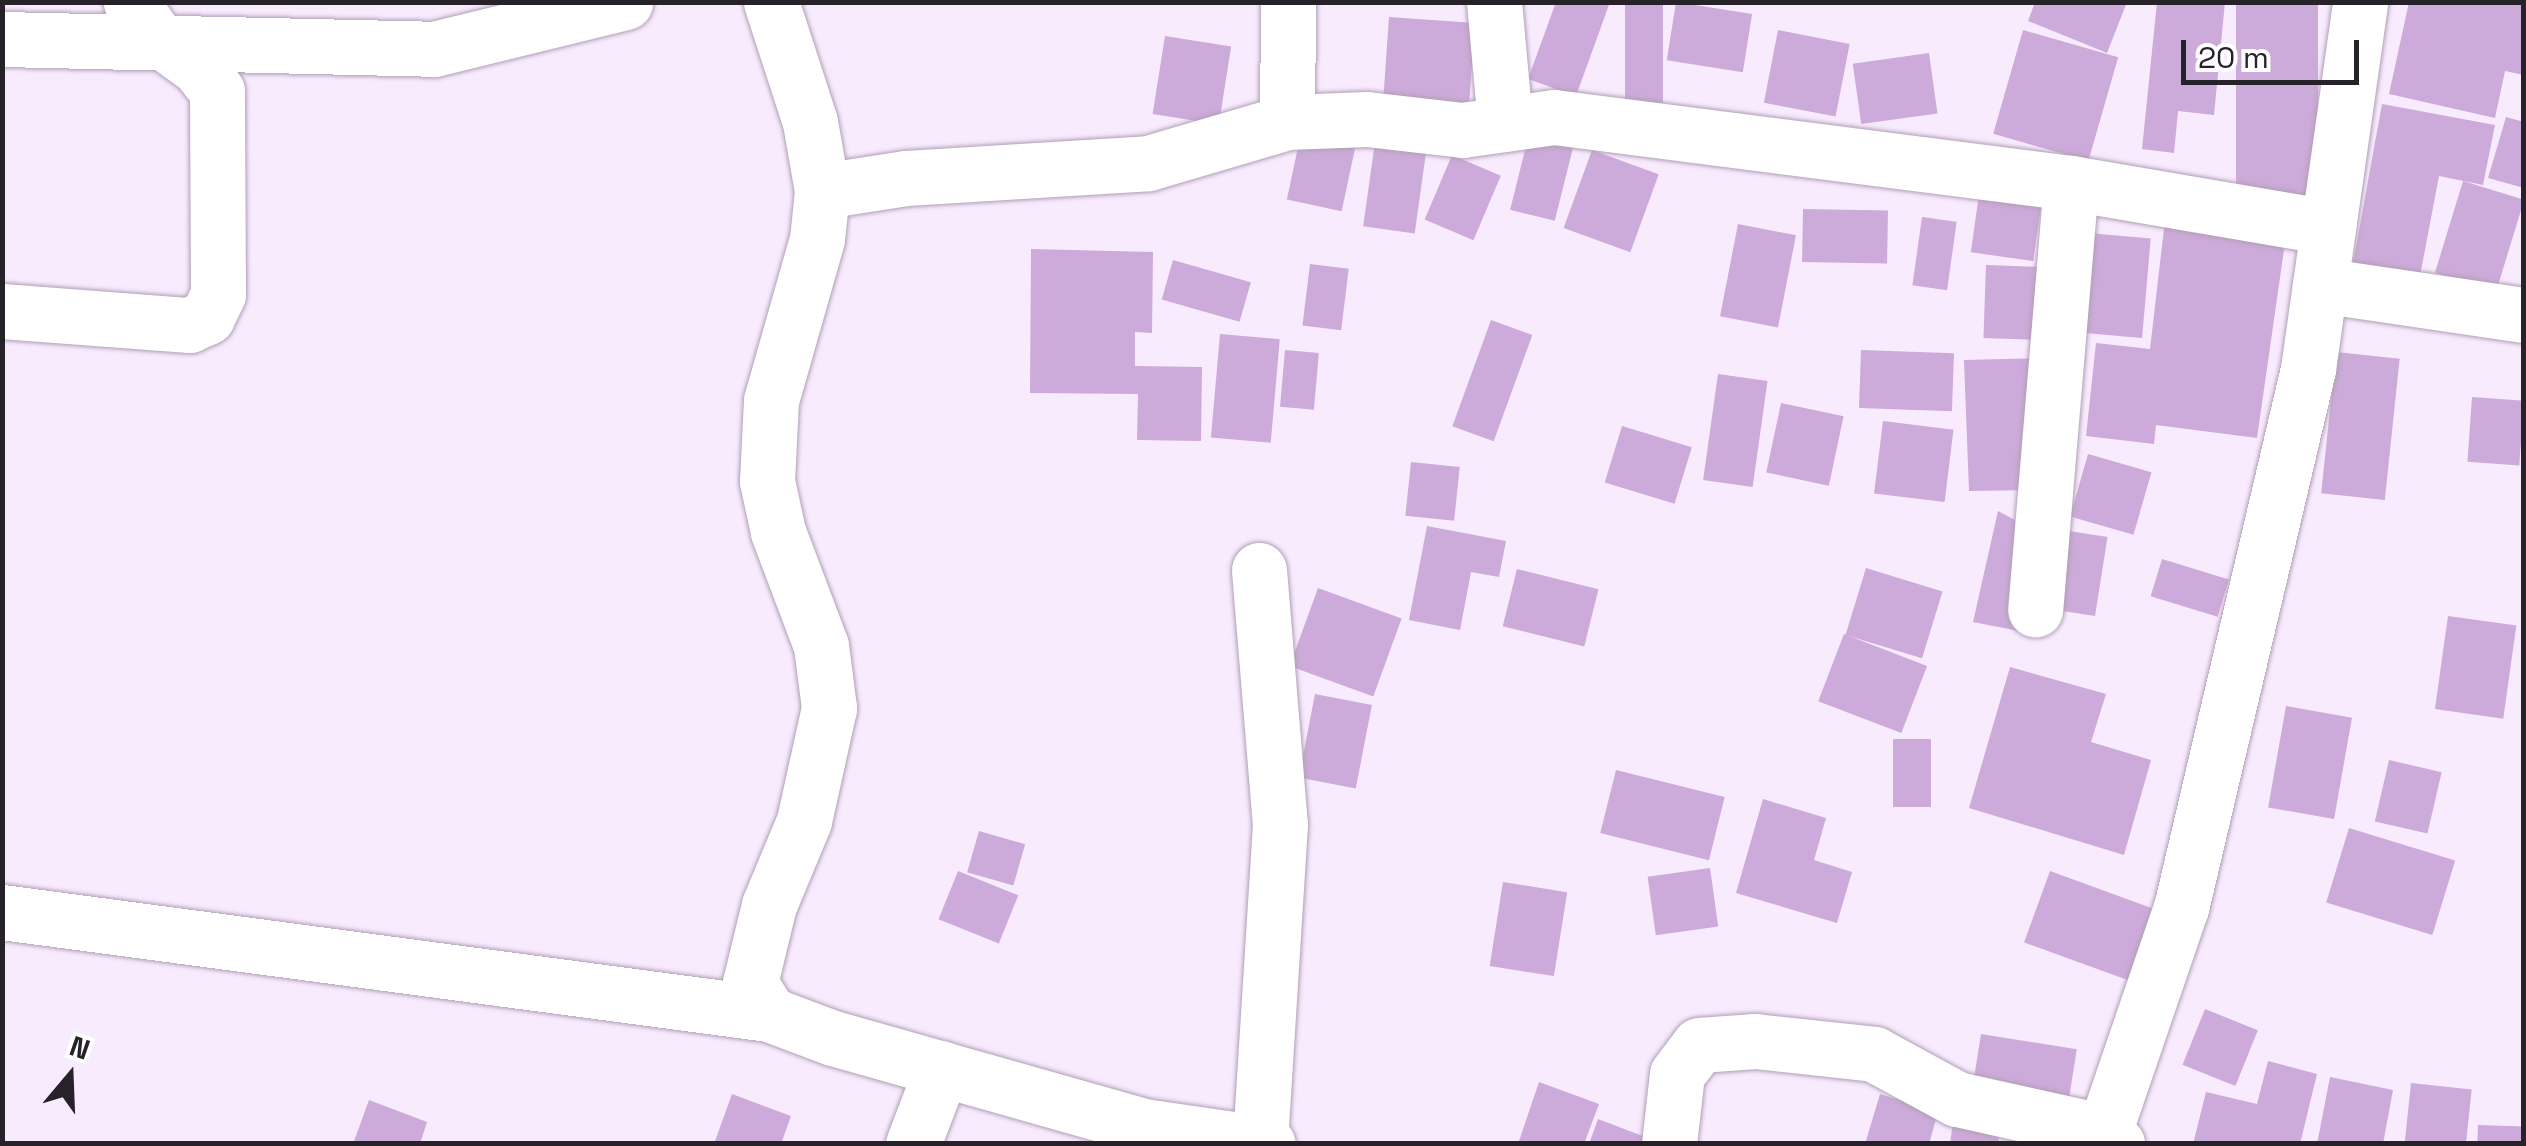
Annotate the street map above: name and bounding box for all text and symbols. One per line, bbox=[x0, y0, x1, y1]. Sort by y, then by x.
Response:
scale bar bbox=[2186, 20, 2364, 82]
text: 20 m bbox=[2198, 38, 2269, 77]
north arrow bbox=[20, 1026, 120, 1126]
text: N bbox=[65, 1028, 94, 1068]

